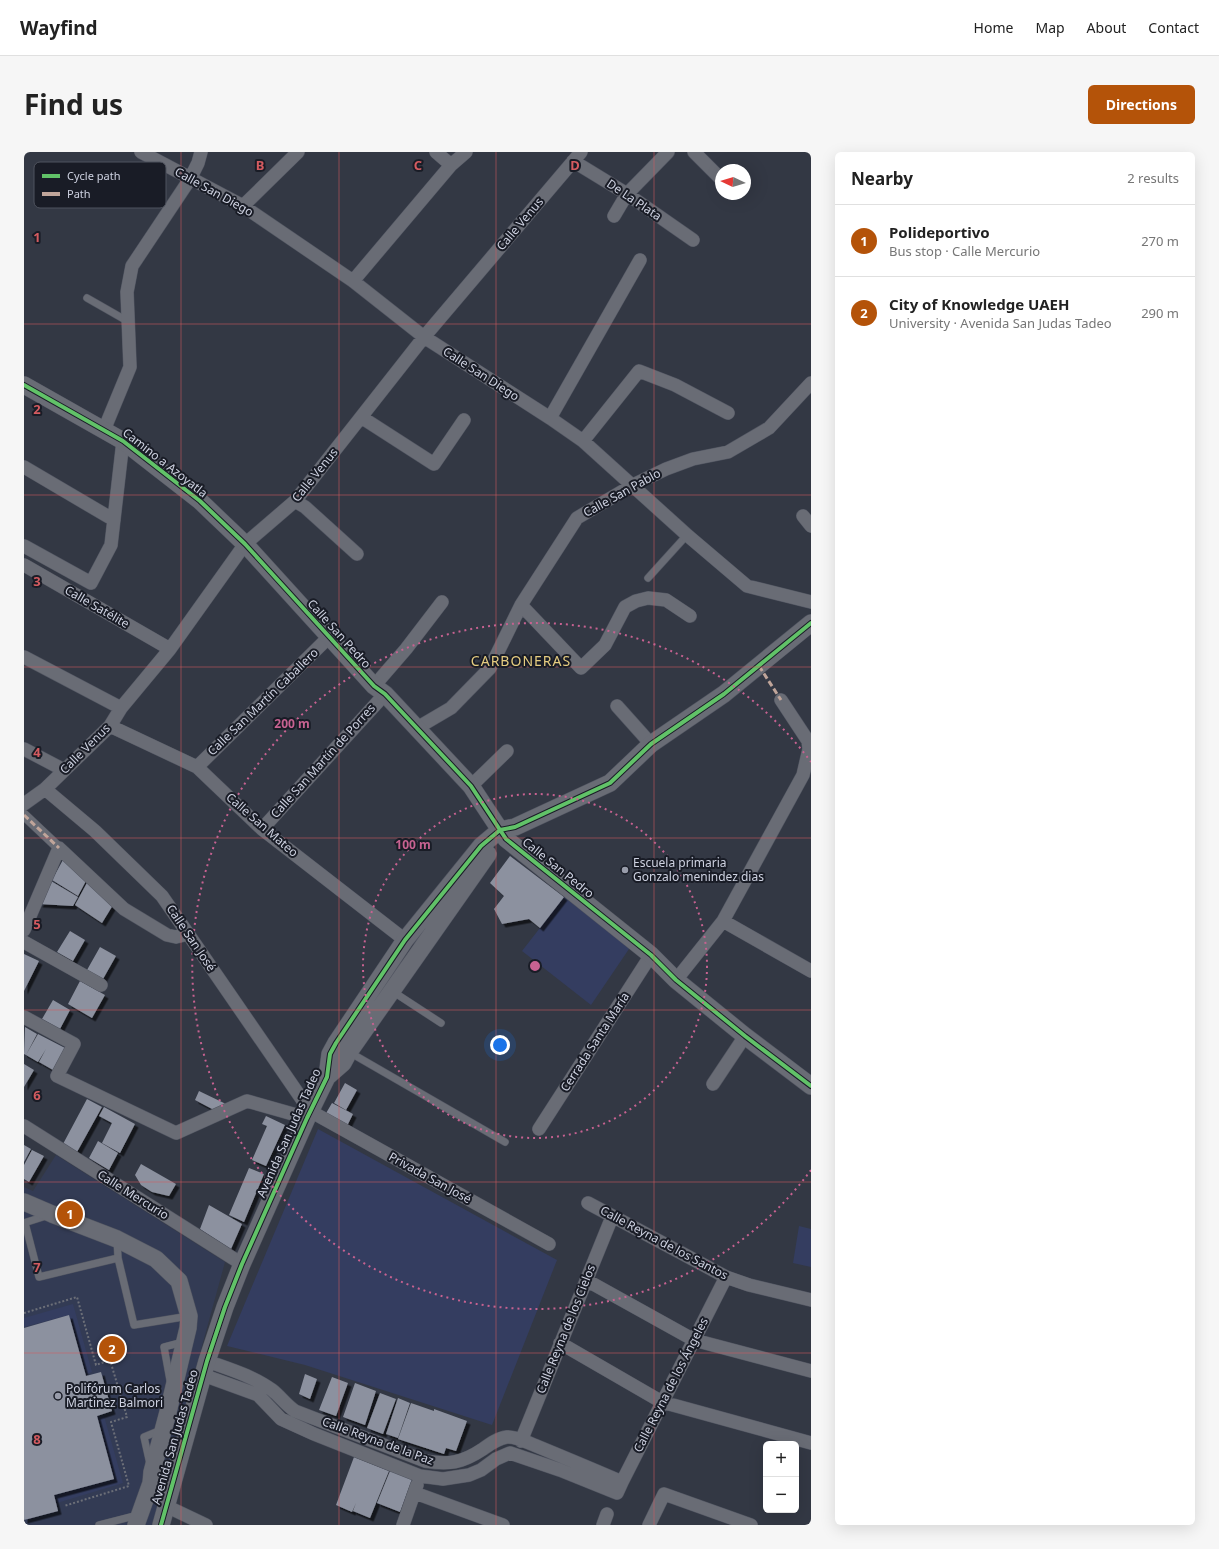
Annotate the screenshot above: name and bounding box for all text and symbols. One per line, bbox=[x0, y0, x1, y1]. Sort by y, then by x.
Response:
text: Wayfind bbox=[20, 15, 98, 41]
text: Home bbox=[974, 18, 1013, 37]
text: Map bbox=[1035, 18, 1065, 37]
text: About bbox=[1087, 18, 1126, 37]
text: Contact bbox=[1148, 18, 1199, 37]
text: Find us bbox=[24, 85, 123, 123]
button: Directions bbox=[1088, 85, 1195, 124]
text: B bbox=[256, 156, 264, 174]
text: C bbox=[414, 156, 422, 174]
text: D bbox=[570, 156, 580, 174]
legend bbox=[34, 162, 166, 208]
street label: Calle San Diego bbox=[172, 163, 257, 220]
north arrow bbox=[715, 164, 751, 200]
text: Nearby bbox=[851, 167, 913, 190]
text: Cycle path bbox=[67, 168, 120, 183]
text: 2 results bbox=[1127, 169, 1179, 187]
street label: De La Plata bbox=[603, 175, 665, 224]
text: Path bbox=[67, 186, 91, 201]
street label: Calle Venus bbox=[492, 193, 547, 254]
text: Polideportivo bbox=[889, 222, 990, 242]
text: 1 bbox=[33, 228, 41, 246]
text: 1 bbox=[860, 232, 868, 250]
text: 270 m bbox=[1141, 232, 1179, 250]
text: Bus stop · Calle Mercurio bbox=[889, 242, 1040, 260]
text: City of Knowledge UAEH bbox=[889, 294, 1069, 314]
text: 2 bbox=[860, 304, 868, 322]
text: 290 m bbox=[1141, 304, 1179, 322]
text: University · Avenida San Judas Tadeo bbox=[889, 314, 1112, 332]
street label: Calle San Diego bbox=[440, 343, 523, 405]
text: 2 bbox=[33, 400, 41, 418]
street label: Camino a Azoyatla bbox=[119, 424, 211, 501]
street label: Calle Venus bbox=[288, 444, 342, 505]
street label: Calle San Pablo bbox=[580, 464, 663, 521]
text: 3 bbox=[33, 572, 41, 590]
street label: Calle Satélite bbox=[62, 581, 133, 632]
street label: Calle San Pedro bbox=[304, 595, 375, 672]
street label: Calle San Martín Caballero bbox=[203, 644, 322, 759]
district label: CARBONERAS bbox=[471, 651, 571, 670]
street label: Calle San Martín de Porres bbox=[267, 700, 379, 822]
text: 200 m bbox=[274, 715, 310, 732]
street label: Calle Venus bbox=[56, 720, 114, 778]
text: 4 bbox=[33, 743, 41, 761]
street label: Calle San Mateo bbox=[223, 789, 302, 861]
street label: Calle San Pedro bbox=[519, 833, 598, 902]
text: 100 m bbox=[395, 836, 431, 853]
place label: Escuela primaria Gonzalo menindez dias bbox=[633, 854, 764, 885]
marker: Escuela primaria Gonzalo menindez dias bbox=[620, 865, 630, 875]
street label: Calle San José bbox=[163, 901, 220, 975]
text: 5 bbox=[33, 915, 41, 933]
centre of rings bbox=[528, 959, 542, 973]
street label: Cerrada Santa María bbox=[556, 989, 633, 1095]
your location bbox=[490, 1035, 510, 1055]
street label: Avenida San Judas Tadeo bbox=[252, 1066, 325, 1200]
text: 6 bbox=[33, 1086, 41, 1104]
street label: Privada San José bbox=[386, 1148, 475, 1207]
street label: Calle Mercurio bbox=[94, 1166, 172, 1223]
pin: 1 bbox=[57, 1199, 83, 1229]
street label: Calle Reyna de los Santos bbox=[597, 1202, 731, 1284]
text: 7 bbox=[33, 1258, 41, 1276]
street label: Calle Reyna de los Cielos bbox=[532, 1262, 599, 1396]
street label: Calle Reyna de los Ángeles bbox=[629, 1314, 712, 1455]
pin: 2 bbox=[99, 1334, 125, 1364]
street label: Avenida San Judas Tadeo bbox=[147, 1367, 202, 1506]
place label: Polifórum Carlos Martinez Balmori bbox=[66, 1380, 163, 1411]
marker: Polifórum Carlos Martinez Balmori bbox=[53, 1391, 63, 1401]
street label: Calle Reyna de la Paz bbox=[320, 1412, 437, 1469]
text: 8 bbox=[33, 1430, 41, 1448]
map controls bbox=[763, 1441, 799, 1513]
button: + bbox=[763, 1441, 799, 1477]
button: − bbox=[763, 1477, 799, 1513]

